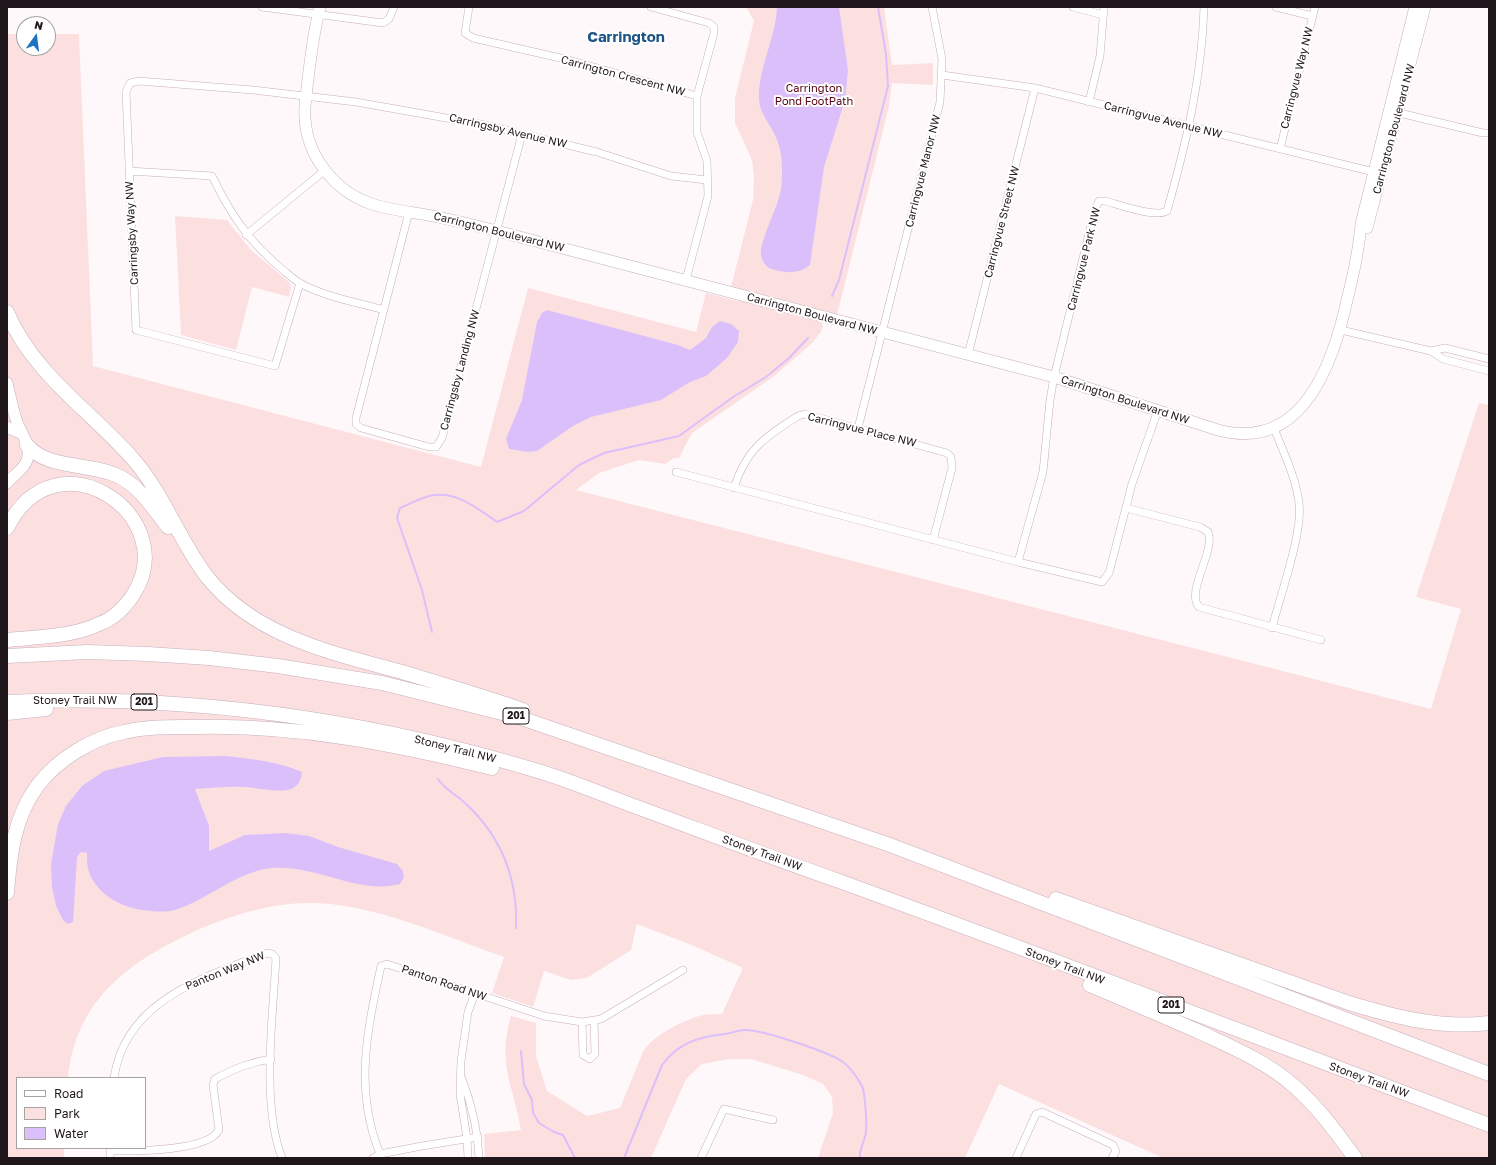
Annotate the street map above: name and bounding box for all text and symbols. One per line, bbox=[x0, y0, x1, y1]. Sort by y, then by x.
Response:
north arrow bbox=[16, 16, 56, 56]
text: N bbox=[33, 18, 44, 32]
street label: Carringvue Way NW bbox=[1278, 26, 1316, 130]
district label: Carrington bbox=[587, 28, 665, 46]
street label: Carrington Crescent NW bbox=[559, 53, 687, 99]
street label: Carrington Boulevard NW bbox=[1370, 63, 1418, 195]
park label: Carrington Pond FootPath bbox=[775, 82, 853, 108]
street label: Carringvue Avenue NW bbox=[1103, 99, 1223, 141]
street label: Carringsby Avenue NW bbox=[448, 111, 568, 151]
street label: Carringvue Manor NW bbox=[903, 113, 943, 229]
street label: Carringvue Street NW bbox=[982, 165, 1022, 279]
street label: Carringsby Way NW bbox=[123, 181, 141, 285]
street label: Carringvue Park NW bbox=[1065, 206, 1103, 312]
street label: Carrington Boulevard NW bbox=[432, 209, 566, 255]
street label: Carrington Boulevard NW bbox=[746, 290, 878, 338]
street label: Carringsby Landing NW bbox=[438, 308, 482, 432]
street label: Carrington Boulevard NW bbox=[1059, 373, 1191, 427]
street label: Carringvue Place NW bbox=[806, 410, 918, 450]
street label: Stoney Trail NW bbox=[33, 694, 117, 708]
road number: 201 bbox=[131, 694, 157, 710]
road number: 201 bbox=[503, 708, 529, 724]
street label: Stoney Trail NW bbox=[413, 732, 497, 766]
street label: Stoney Trail NW bbox=[720, 832, 804, 874]
street label: Stoney Trail NW bbox=[1023, 945, 1107, 987]
street label: Panton Way NW bbox=[183, 949, 267, 993]
street label: Panton Road NW bbox=[400, 962, 488, 1004]
road number: 201 bbox=[1158, 997, 1184, 1013]
street label: Stoney Trail NW bbox=[1327, 1059, 1411, 1101]
legend bbox=[16, 1077, 146, 1149]
text: Road bbox=[54, 1086, 83, 1101]
text: Park bbox=[54, 1106, 80, 1121]
text: Water bbox=[54, 1126, 88, 1141]

